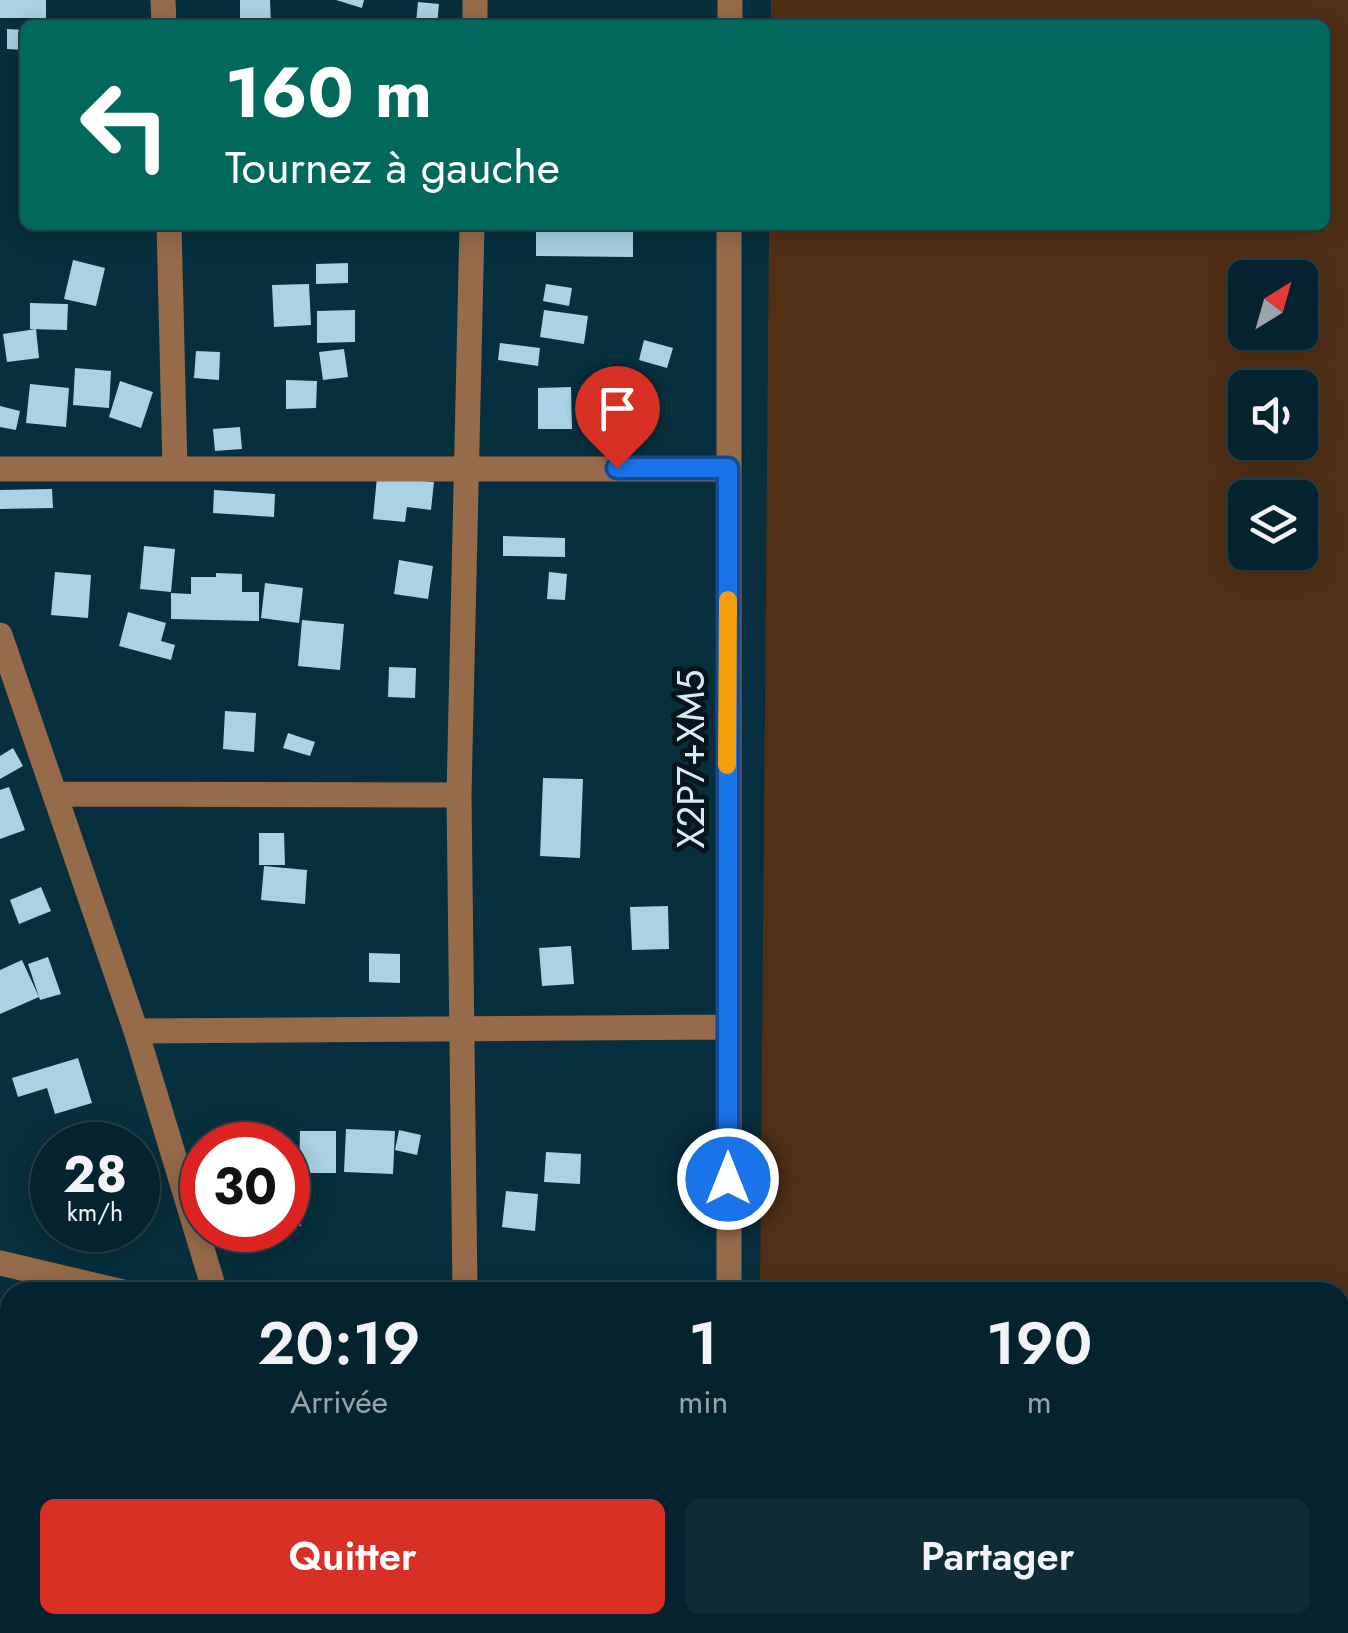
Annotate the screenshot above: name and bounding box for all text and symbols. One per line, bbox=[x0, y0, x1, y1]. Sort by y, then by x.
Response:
text: 160 m bbox=[225, 42, 432, 143]
icon: left bbox=[60, 60, 190, 190]
text: Tournez à gauche bbox=[225, 135, 560, 200]
north arrow bbox=[1228, 260, 1318, 350]
map controls bbox=[1228, 260, 1318, 570]
pin bbox=[575, 366, 660, 469]
button: sound bbox=[1228, 370, 1318, 460]
icon: arrive bbox=[590, 381, 645, 436]
button: layers bbox=[1228, 480, 1318, 570]
street label: X2P7+XM5 bbox=[663, 669, 718, 849]
speed limit sign: 30 bbox=[180, 1122, 310, 1252]
position arrow bbox=[676, 1127, 780, 1231]
text: 28 bbox=[63, 1138, 127, 1211]
text: km/h bbox=[67, 1194, 123, 1230]
text: 20:19 bbox=[258, 1300, 421, 1387]
text: 1 bbox=[689, 1300, 718, 1387]
text: 190 bbox=[986, 1300, 1092, 1387]
text: Arrivée bbox=[290, 1379, 388, 1425]
text: min bbox=[678, 1379, 728, 1425]
text: m bbox=[1027, 1379, 1052, 1425]
button: Quitter bbox=[40, 1499, 665, 1614]
button: Partager bbox=[685, 1499, 1310, 1614]

